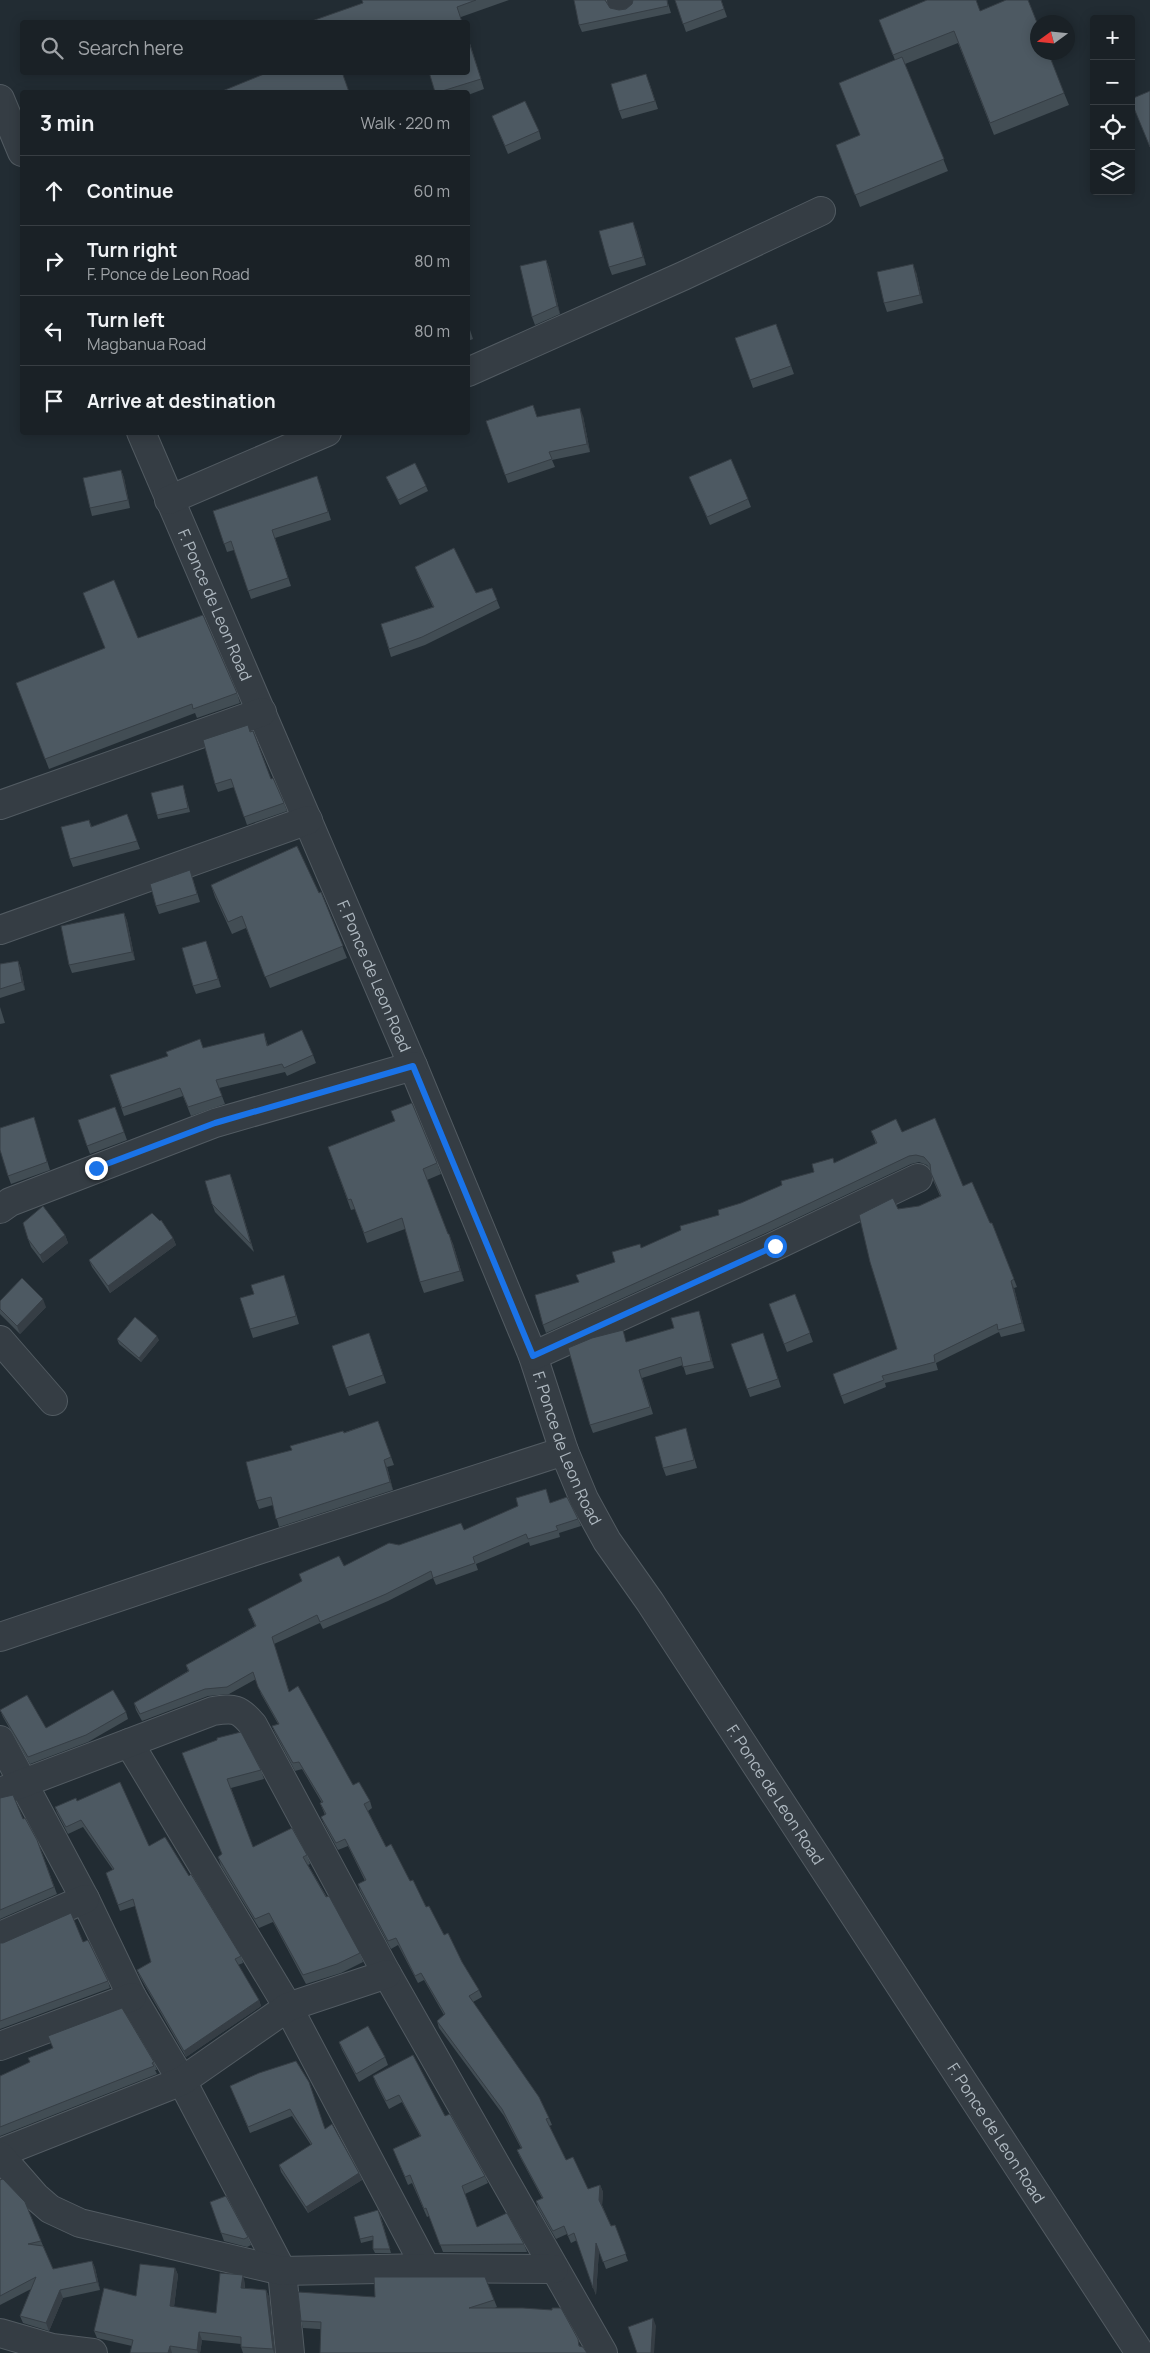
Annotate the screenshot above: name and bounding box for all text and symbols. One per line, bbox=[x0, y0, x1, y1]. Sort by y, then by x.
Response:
north arrow bbox=[1030, 15, 1075, 60]
map controls bbox=[1090, 15, 1135, 195]
button: + bbox=[1090, 15, 1135, 60]
search box bbox=[20, 20, 470, 75]
icon: search bbox=[38, 34, 66, 62]
text: Search here bbox=[78, 35, 184, 61]
button: − bbox=[1090, 60, 1135, 105]
button: locate bbox=[1090, 105, 1135, 150]
text: 3 min bbox=[40, 109, 94, 137]
text: Walk · 220 m bbox=[360, 112, 450, 134]
button: layers bbox=[1090, 150, 1135, 195]
icon: ahead bbox=[40, 177, 68, 205]
text: Continue bbox=[87, 178, 173, 204]
text: 60 m bbox=[414, 180, 450, 202]
text: Turn right bbox=[87, 237, 177, 263]
icon: right bbox=[40, 247, 68, 275]
text: 80 m bbox=[414, 250, 450, 272]
text: F. Ponce de Leon Road bbox=[87, 263, 250, 285]
text: Turn left bbox=[87, 307, 165, 333]
icon: left bbox=[40, 317, 68, 345]
text: 80 m bbox=[414, 320, 450, 342]
text: Magbanua Road bbox=[87, 333, 206, 355]
icon: arrive bbox=[40, 387, 68, 415]
text: Arrive at destination bbox=[87, 388, 276, 414]
street label: F. Ponce de Leon Road bbox=[173, 526, 257, 684]
street label: F. Ponce de Leon Road bbox=[332, 897, 417, 1055]
route end bbox=[85, 1157, 108, 1180]
route start bbox=[764, 1235, 787, 1258]
street label: F. Ponce de Leon Road bbox=[528, 1369, 607, 1529]
street label: F. Ponce de Leon Road bbox=[722, 1720, 829, 1869]
street label: F. Ponce de Leon Road bbox=[943, 2059, 1050, 2207]

